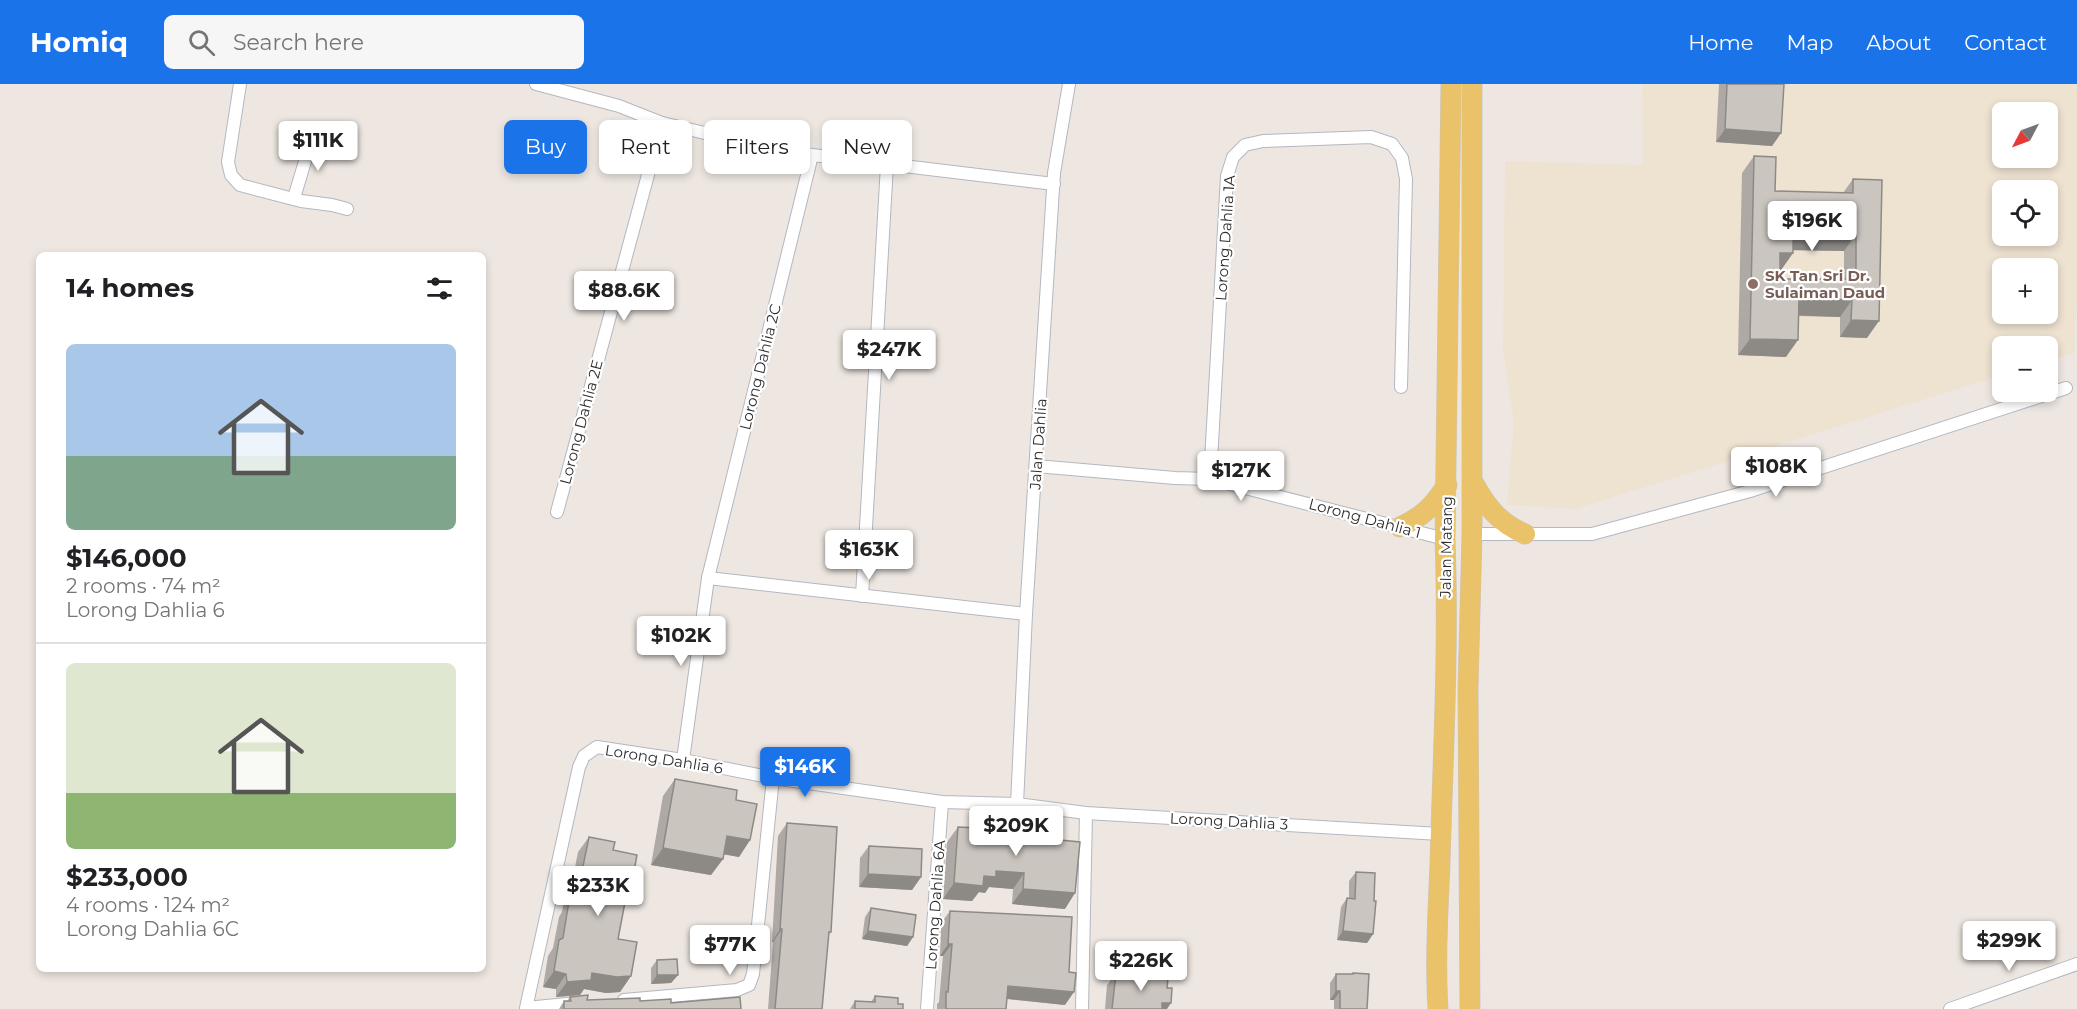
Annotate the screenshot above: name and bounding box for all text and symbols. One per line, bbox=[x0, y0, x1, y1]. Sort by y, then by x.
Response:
search box bbox=[164, 15, 584, 69]
text: Homiq bbox=[30, 25, 128, 59]
icon: search bbox=[185, 26, 218, 59]
text: Search here bbox=[233, 29, 364, 56]
text: Home bbox=[1688, 30, 1753, 55]
text: Map bbox=[1786, 30, 1833, 55]
text: About bbox=[1866, 30, 1931, 55]
text: Contact bbox=[1964, 30, 2047, 55]
north arrow bbox=[1992, 102, 2058, 168]
map controls bbox=[1992, 102, 2058, 402]
chip: Buy bbox=[504, 120, 587, 174]
chip: Rent bbox=[599, 120, 692, 174]
chip: Filters bbox=[704, 120, 810, 174]
chip: New bbox=[822, 120, 912, 174]
pin: $111K bbox=[276, 121, 360, 172]
text: $111K bbox=[293, 128, 343, 152]
street label: Lorong Dahlia 1A bbox=[1211, 174, 1239, 302]
button: locate bbox=[1992, 180, 2058, 246]
pin: $196K bbox=[1770, 201, 1854, 252]
text: $196K bbox=[1782, 208, 1842, 232]
button: + bbox=[1992, 258, 2058, 324]
place label: SK Tan Sri Dr. Sulaiman Daud bbox=[1765, 266, 1885, 302]
pin: $88.6K bbox=[575, 271, 673, 322]
text: 14 homes bbox=[66, 272, 194, 304]
icon: filters bbox=[423, 272, 456, 305]
marker: SK Tan Sri Dr. Sulaiman Daud bbox=[1746, 277, 1760, 291]
text: $88.6K bbox=[588, 278, 660, 302]
street label: Lorong Dahlia 2C bbox=[735, 302, 785, 432]
pin: $247K bbox=[847, 330, 931, 381]
button: − bbox=[1992, 336, 2058, 402]
text: $247K bbox=[857, 337, 921, 361]
street label: Lorong Dahlia 2E bbox=[555, 357, 607, 487]
icon: home bbox=[207, 383, 315, 491]
street label: Jalan Dahlia bbox=[1025, 398, 1051, 491]
pin: $108K bbox=[1734, 447, 1818, 498]
pin: $127K bbox=[1199, 451, 1283, 502]
text: $108K bbox=[1745, 454, 1807, 478]
text: $127K bbox=[1211, 458, 1271, 482]
street label: Lorong Dahlia 1 bbox=[1307, 494, 1423, 542]
street label: Jalan Matang bbox=[1436, 496, 1456, 599]
pin: $163K bbox=[827, 530, 911, 581]
text: $163K bbox=[839, 537, 899, 561]
text: $146,000 bbox=[66, 542, 187, 574]
text: 2 rooms · 74 m² bbox=[66, 574, 221, 598]
text: Lorong Dahlia 6 bbox=[66, 598, 225, 622]
pin: $102K bbox=[639, 616, 723, 667]
text: $102K bbox=[651, 623, 711, 647]
icon: home bbox=[207, 702, 315, 810]
street label: Lorong Dahlia 6 bbox=[604, 740, 724, 778]
pin: $146K bbox=[763, 747, 847, 798]
text: $146K bbox=[774, 754, 836, 778]
pin: $209K bbox=[974, 806, 1058, 857]
street label: Lorong Dahlia 3 bbox=[1169, 808, 1289, 834]
text: $209K bbox=[983, 813, 1049, 837]
street label: Lorong Dahlia 6A bbox=[921, 839, 949, 970]
text: $233,000 bbox=[66, 861, 188, 893]
pin: $233K bbox=[556, 866, 640, 917]
text: $233K bbox=[567, 873, 629, 897]
text: 4 rooms · 124 m² bbox=[66, 893, 230, 917]
text: Lorong Dahlia 6C bbox=[66, 917, 239, 941]
pin: $299K bbox=[1967, 921, 2051, 972]
pin: $77K bbox=[694, 925, 766, 976]
text: $299K bbox=[1977, 928, 2041, 952]
text: $77K bbox=[704, 932, 756, 956]
pin: $226K bbox=[1099, 941, 1183, 992]
text: $226K bbox=[1109, 948, 1173, 972]

